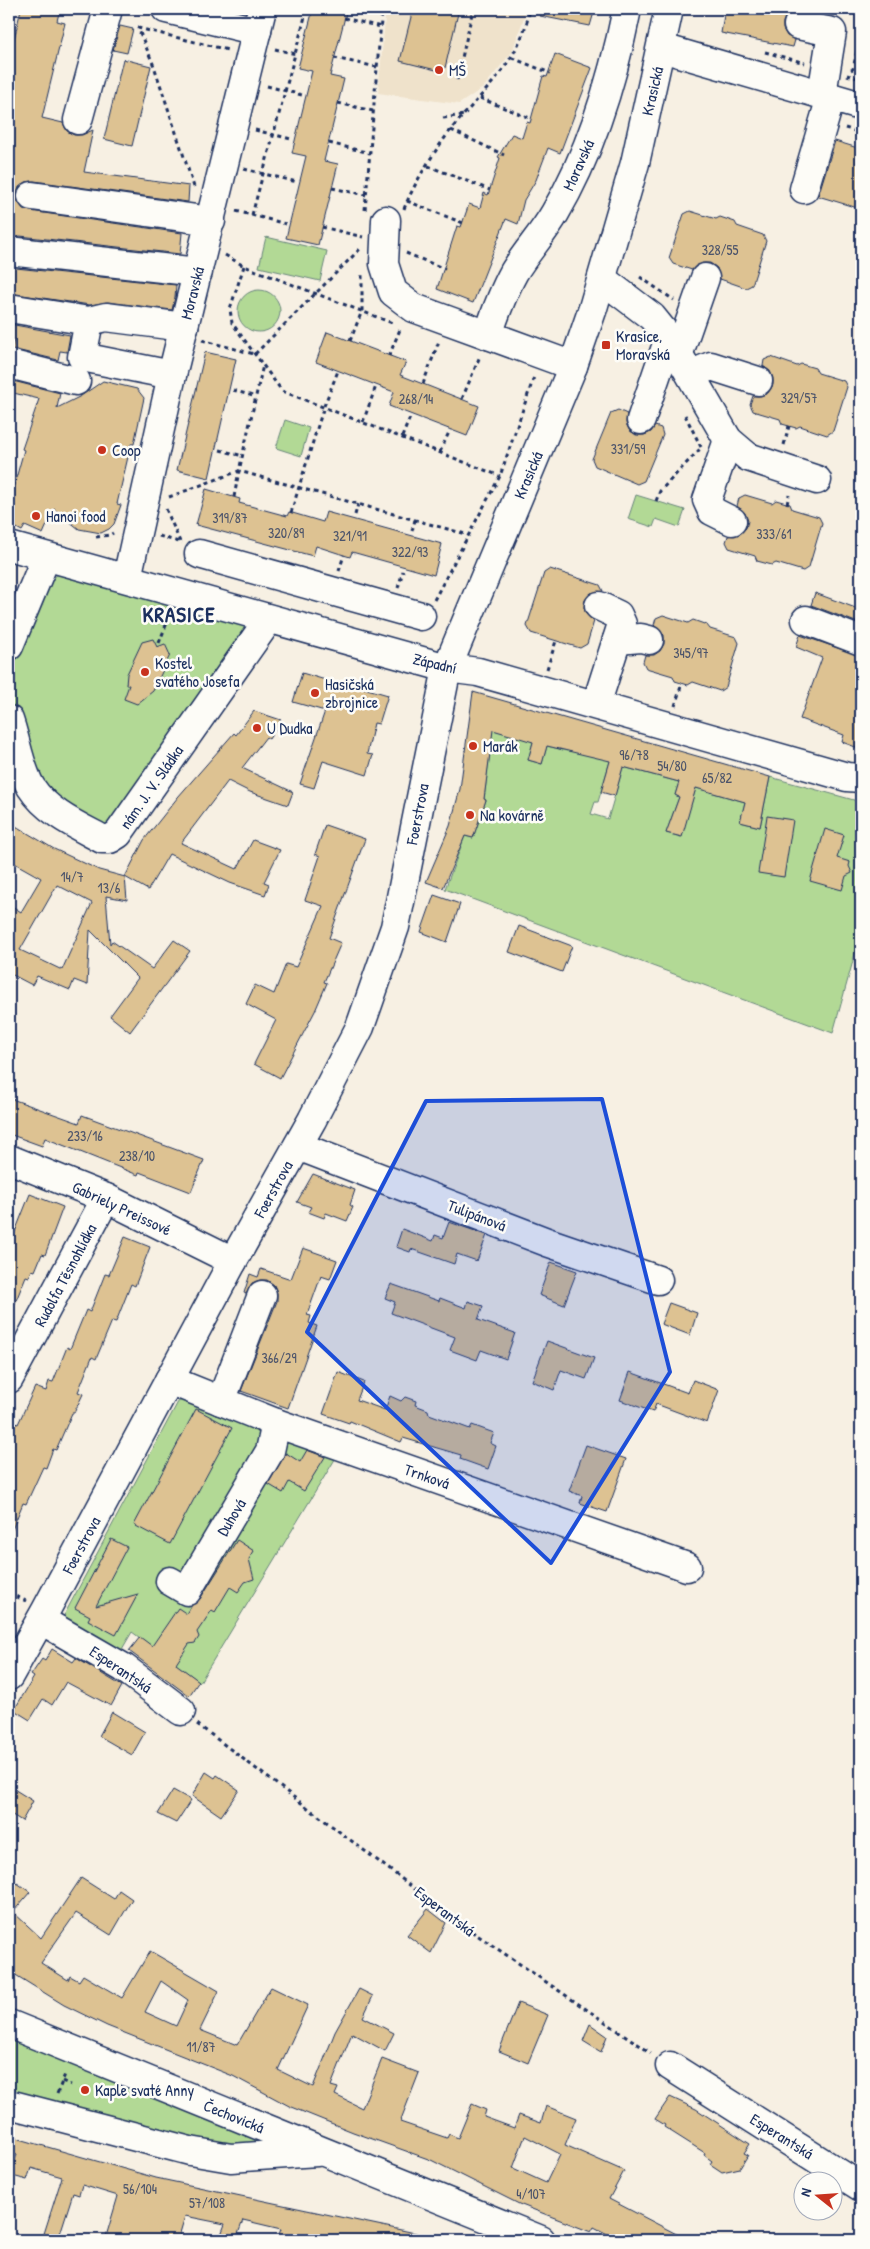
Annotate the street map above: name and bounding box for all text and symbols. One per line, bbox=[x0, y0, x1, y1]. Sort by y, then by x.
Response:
place label: MŠ bbox=[449, 59, 467, 81]
marker: MŠ bbox=[433, 64, 445, 76]
street label: Krasická bbox=[636, 64, 668, 118]
street label: Moravská bbox=[557, 136, 599, 194]
house number: 328/55 bbox=[702, 240, 738, 259]
street label: Moravská bbox=[175, 264, 209, 322]
place label: Krasice, Moravská bbox=[616, 325, 670, 365]
marker: Krasice, Moravská bbox=[600, 339, 612, 351]
house number: 329/57 bbox=[781, 388, 817, 407]
house number: 268/14 bbox=[399, 389, 433, 408]
place label: Coop bbox=[112, 439, 141, 461]
house number: 331/59 bbox=[611, 439, 645, 458]
marker: Coop bbox=[96, 444, 108, 456]
street label: Krasická bbox=[508, 448, 548, 502]
place label: Hanoi food bbox=[46, 505, 106, 527]
house number: 319/87 bbox=[212, 508, 248, 527]
marker: Hanoi food bbox=[30, 510, 42, 522]
house number: 320/89 bbox=[268, 523, 304, 542]
house number: 333/61 bbox=[756, 524, 792, 543]
house number: 321/91 bbox=[333, 526, 367, 545]
house number: 322/93 bbox=[392, 542, 428, 561]
district label: KRASICE bbox=[142, 600, 216, 629]
house number: 345/97 bbox=[673, 643, 709, 662]
street label: Západní bbox=[411, 647, 459, 679]
place label: Kostel svatého Josefa bbox=[155, 652, 239, 692]
marker: Kostel svatého Josefa bbox=[139, 666, 151, 678]
place label: Hasičská zbrojnice bbox=[325, 673, 379, 713]
marker: Hasičská zbrojnice bbox=[309, 687, 321, 699]
place label: U Dudka bbox=[267, 717, 313, 739]
marker: U Dudka bbox=[251, 722, 263, 734]
place label: Marák bbox=[483, 735, 518, 757]
marker: Marák bbox=[467, 740, 479, 752]
street label: nám. J. V. Sládka bbox=[114, 741, 188, 833]
house number: 96/78 bbox=[619, 745, 649, 764]
house number: 54/80 bbox=[657, 756, 687, 775]
house number: 65/82 bbox=[702, 768, 732, 787]
street label: Foerstrova bbox=[400, 782, 434, 847]
place label: Na kovárně bbox=[480, 804, 545, 826]
marker: Na kovárně bbox=[464, 809, 476, 821]
house number: 14/7 bbox=[60, 867, 84, 886]
house number: 13/6 bbox=[98, 878, 121, 897]
house number: 233/16 bbox=[67, 1126, 103, 1145]
house number: 238/10 bbox=[119, 1146, 155, 1165]
street label: Foerstrova bbox=[248, 1157, 298, 1222]
street label: Gabriely Preissové bbox=[69, 1175, 176, 1241]
street label: Tulipánová bbox=[444, 1194, 510, 1236]
street label: Rudolfa Těsnohlídka bbox=[29, 1220, 101, 1330]
house number: 366/29 bbox=[261, 1348, 297, 1367]
street label: Trnková bbox=[401, 1458, 453, 1494]
street label: Duhová bbox=[211, 1494, 251, 1540]
street label: Foerstrova bbox=[56, 1512, 105, 1578]
street label: Esperantská bbox=[86, 1640, 156, 1698]
street label: Esperantská bbox=[410, 1881, 480, 1941]
house number: 11/87 bbox=[186, 2037, 216, 2056]
place label: Kaple svaté Anny bbox=[95, 2079, 194, 2101]
marker: Kaple svaté Anny bbox=[79, 2084, 91, 2096]
street label: Čechovická bbox=[200, 2094, 268, 2138]
street label: Esperantská bbox=[746, 2108, 818, 2164]
north arrow bbox=[792, 2172, 842, 2222]
house number: 56/104 bbox=[123, 2179, 157, 2198]
house number: 4/107 bbox=[516, 2184, 546, 2203]
text: N bbox=[795, 2185, 815, 2198]
house number: 57/108 bbox=[189, 2193, 225, 2212]

